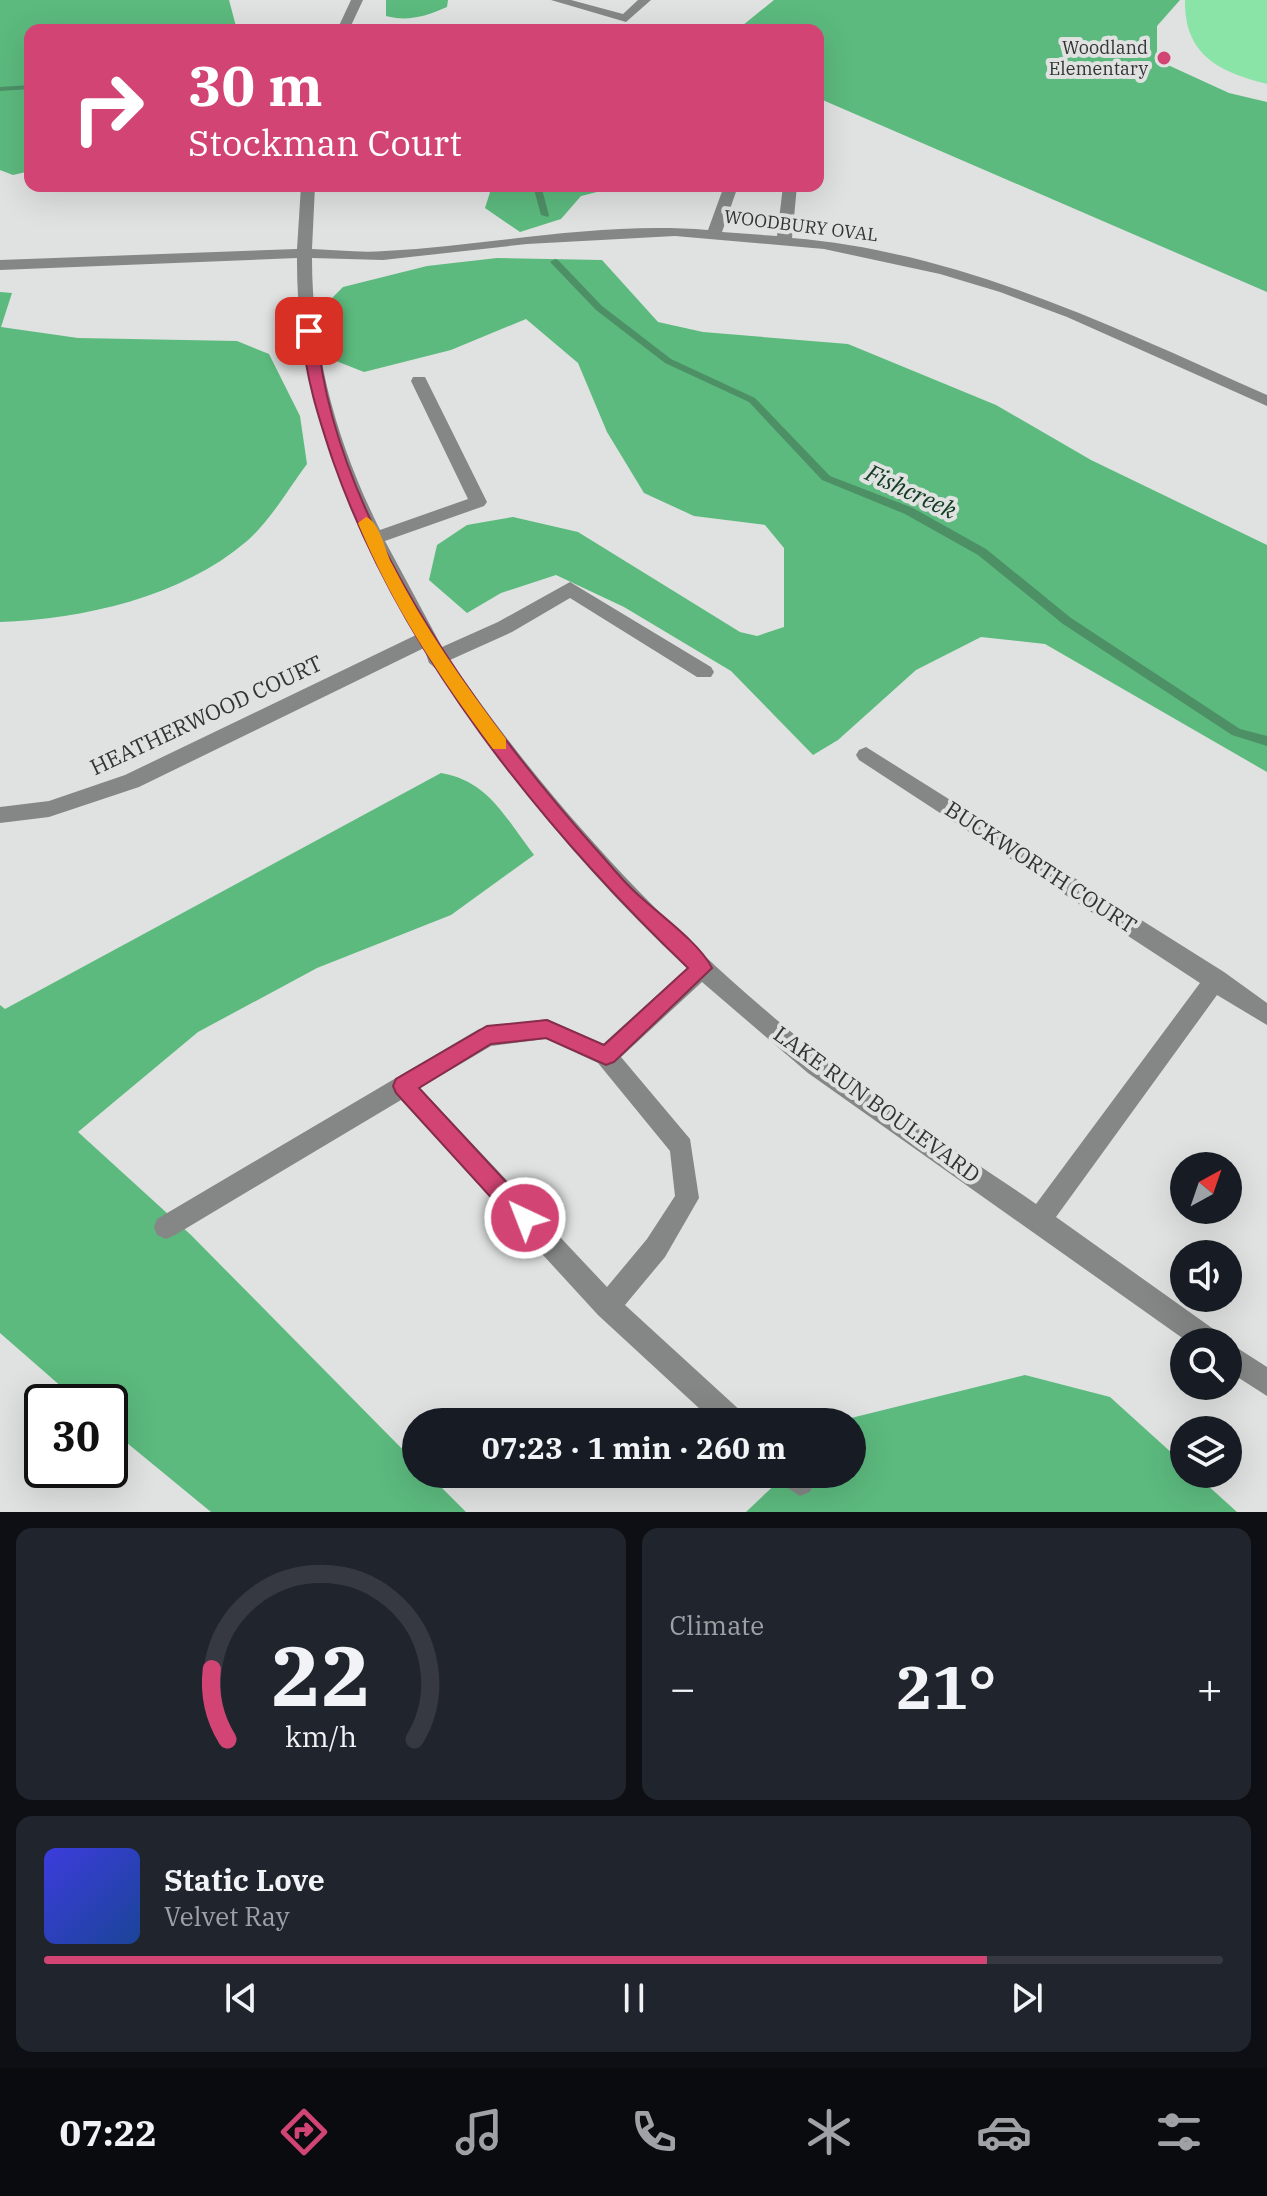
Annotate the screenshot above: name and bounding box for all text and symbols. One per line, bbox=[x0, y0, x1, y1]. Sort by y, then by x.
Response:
place label: Woodland Elementary bbox=[1049, 36, 1148, 80]
text: 30 m bbox=[188, 49, 323, 121]
marker: Woodland Elementary bbox=[1155, 49, 1173, 67]
icon: right bbox=[56, 56, 160, 160]
text: Stockman Court bbox=[188, 119, 462, 166]
street label: WOODBURY OVAL bbox=[723, 205, 879, 246]
pin bbox=[275, 297, 343, 365]
icon: arrive bbox=[287, 309, 331, 353]
water label: Fishcreek bbox=[860, 456, 962, 526]
street label: HEATHERWOOD COURT bbox=[85, 648, 327, 781]
street label: BUCKWORTH COURT bbox=[940, 794, 1143, 939]
street label: LAKE RUN BOULEVARD bbox=[768, 1019, 986, 1188]
north arrow bbox=[1170, 1152, 1242, 1224]
map controls bbox=[1170, 1152, 1242, 1488]
position arrow bbox=[483, 1176, 567, 1260]
button: sound bbox=[1170, 1240, 1242, 1312]
button: search bbox=[1170, 1328, 1242, 1400]
speed limit sign: 30 bbox=[24, 1384, 128, 1488]
button: layers bbox=[1170, 1416, 1242, 1488]
text: 07:23 · 1 min · 260 m bbox=[482, 1428, 786, 1467]
text: Climate bbox=[670, 1608, 764, 1642]
text: 22 bbox=[271, 1621, 371, 1729]
text: 21° bbox=[896, 1647, 996, 1726]
text: − bbox=[670, 1659, 696, 1716]
text: + bbox=[1197, 1659, 1223, 1716]
text: km/h bbox=[285, 1718, 357, 1755]
text: Static Love bbox=[164, 1860, 325, 1899]
text: Velvet Ray bbox=[164, 1899, 290, 1933]
icon: previous bbox=[219, 1976, 263, 2020]
icon: pause bbox=[612, 1976, 656, 2020]
icon: next bbox=[1005, 1976, 1049, 2020]
icon: directions bbox=[276, 2104, 332, 2160]
icon: music bbox=[451, 2104, 507, 2160]
icon: phone bbox=[626, 2104, 682, 2160]
icon: climate bbox=[801, 2104, 857, 2160]
icon: car bbox=[976, 2104, 1032, 2160]
icon: filters bbox=[1151, 2104, 1207, 2160]
text: 07:22 bbox=[60, 2109, 157, 2156]

